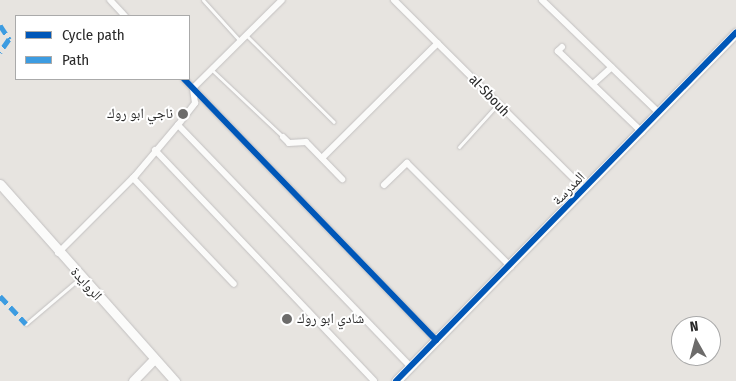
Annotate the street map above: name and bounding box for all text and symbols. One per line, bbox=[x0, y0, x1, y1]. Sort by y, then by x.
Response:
legend bbox=[15, 15, 190, 80]
text: Cycle path bbox=[62, 26, 125, 44]
text: Path bbox=[62, 51, 89, 69]
street label: al-Sbouh bbox=[465, 72, 513, 120]
place label: ناجي ابو روك bbox=[107, 106, 173, 122]
marker: ناجي ابو روك bbox=[177, 108, 189, 120]
street label: المدرسة bbox=[549, 169, 589, 209]
street label: الروايدة bbox=[67, 264, 105, 304]
place label: شادي ابو روك bbox=[297, 311, 364, 327]
marker: شادي ابو روك bbox=[281, 313, 293, 325]
north arrow bbox=[671, 316, 721, 366]
text: N bbox=[689, 318, 699, 336]

